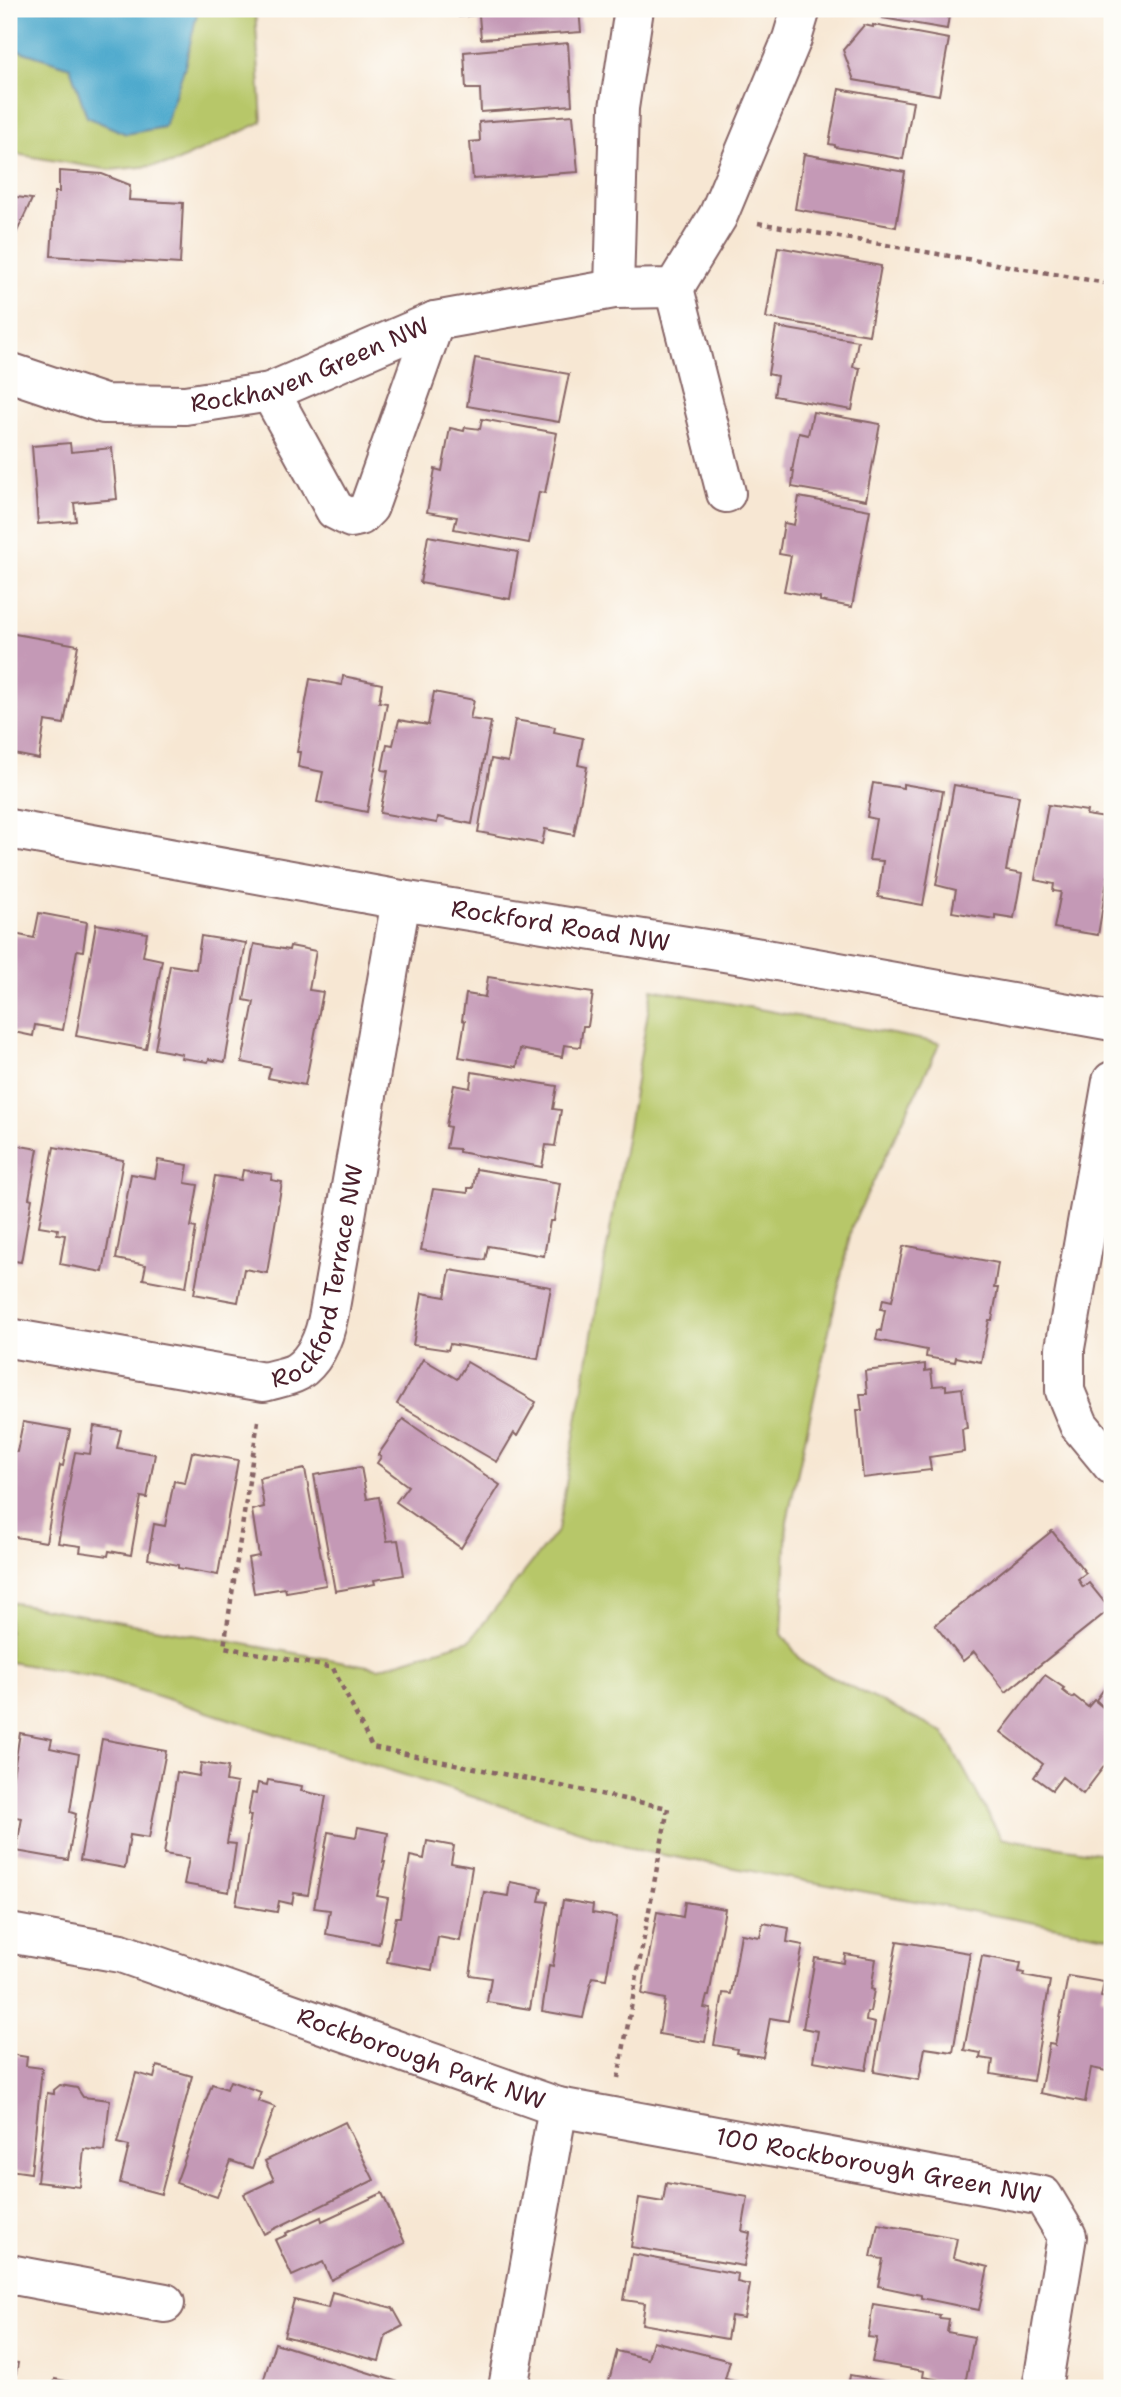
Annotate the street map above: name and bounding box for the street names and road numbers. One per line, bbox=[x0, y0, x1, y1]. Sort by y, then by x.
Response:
street label: Rockhaven Green NW bbox=[188, 309, 434, 420]
street label: Rockford Road NW bbox=[449, 892, 672, 959]
street label: Rockford Terrace NW bbox=[268, 1162, 371, 1396]
street label: Rockborough Park NW bbox=[293, 2000, 550, 2117]
street label: 100 Rockborough Green NW bbox=[713, 2120, 1044, 2211]

